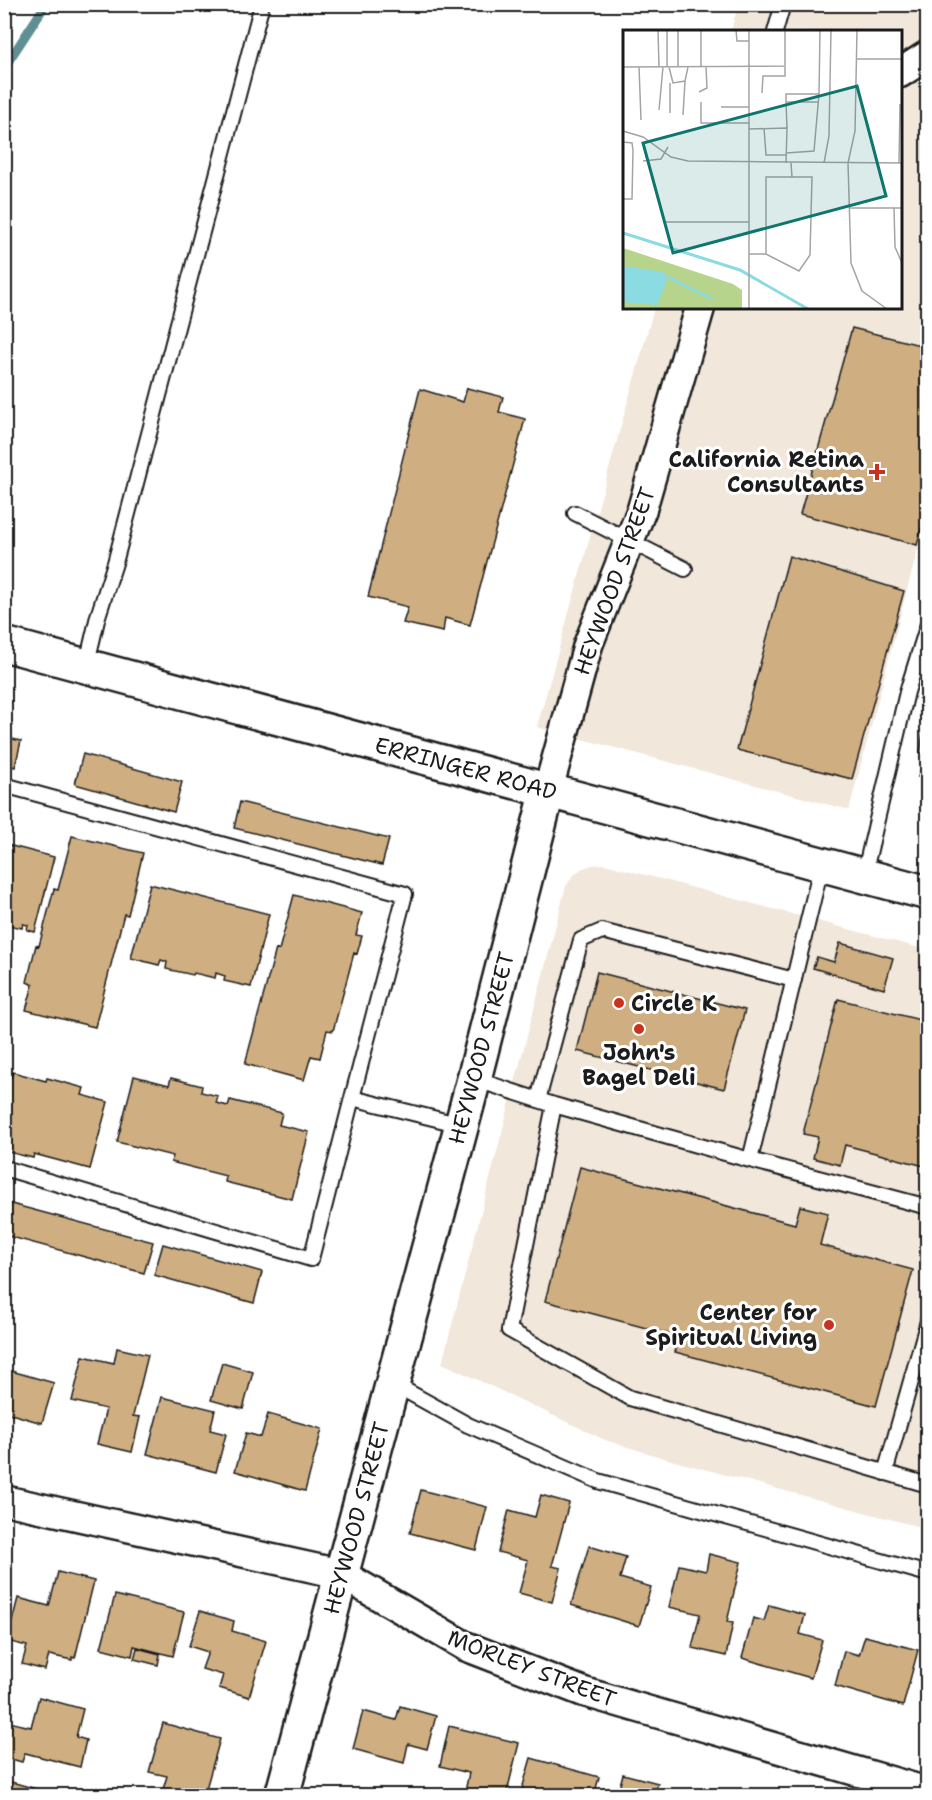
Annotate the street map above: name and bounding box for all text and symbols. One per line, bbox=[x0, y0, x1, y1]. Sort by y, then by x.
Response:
inset map bbox=[623, 30, 902, 309]
place label: California Retina Consultants bbox=[668, 445, 864, 499]
marker: California Retina Consultants bbox=[868, 463, 886, 481]
street label: HEYWOOD STREET bbox=[567, 483, 662, 679]
street label: ERRINGER ROAD bbox=[372, 730, 560, 807]
street label: HEYWOOD STREET bbox=[442, 948, 521, 1148]
place label: Circle K bbox=[631, 989, 717, 1018]
marker: Circle K bbox=[612, 996, 626, 1010]
marker: John's Bagel Deli bbox=[632, 1022, 646, 1036]
place label: John's Bagel Deli bbox=[582, 1038, 696, 1092]
place label: Center for Spiritual Living bbox=[645, 1298, 817, 1352]
marker: Center for Spiritual Living bbox=[822, 1318, 836, 1332]
street label: HEYWOOD STREET bbox=[317, 1418, 396, 1618]
street label: MORLEY STREET bbox=[443, 1623, 621, 1714]

